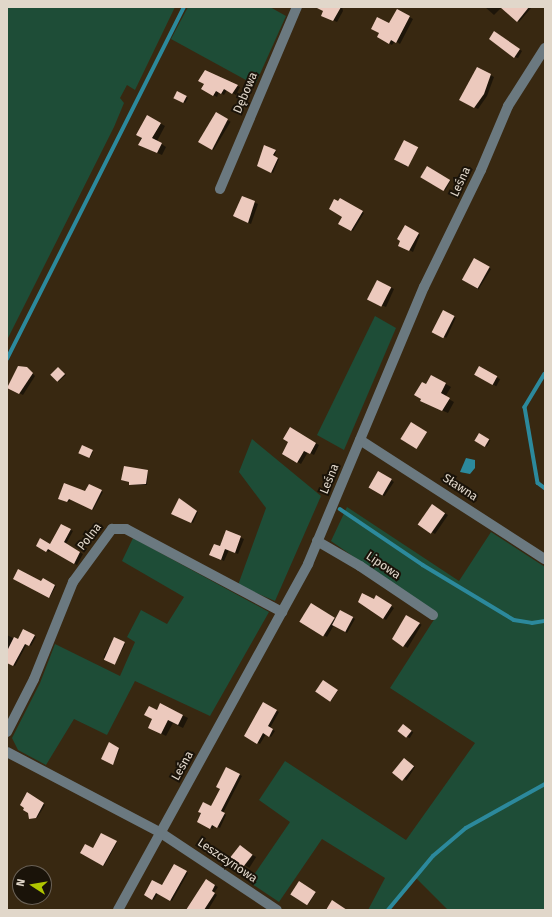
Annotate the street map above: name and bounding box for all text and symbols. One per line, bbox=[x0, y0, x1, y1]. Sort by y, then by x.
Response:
street label: Dębowa bbox=[231, 70, 261, 116]
street label: Leśna bbox=[448, 165, 474, 199]
street label: Leśna bbox=[317, 462, 343, 496]
street label: Sławna bbox=[440, 471, 480, 505]
street label: Polna bbox=[75, 520, 105, 554]
street label: Lipowa bbox=[363, 549, 403, 583]
street label: Leśna bbox=[169, 749, 197, 783]
street label: Leszczynowa bbox=[194, 836, 260, 886]
north arrow bbox=[12, 865, 52, 905]
text: N bbox=[14, 878, 28, 888]

